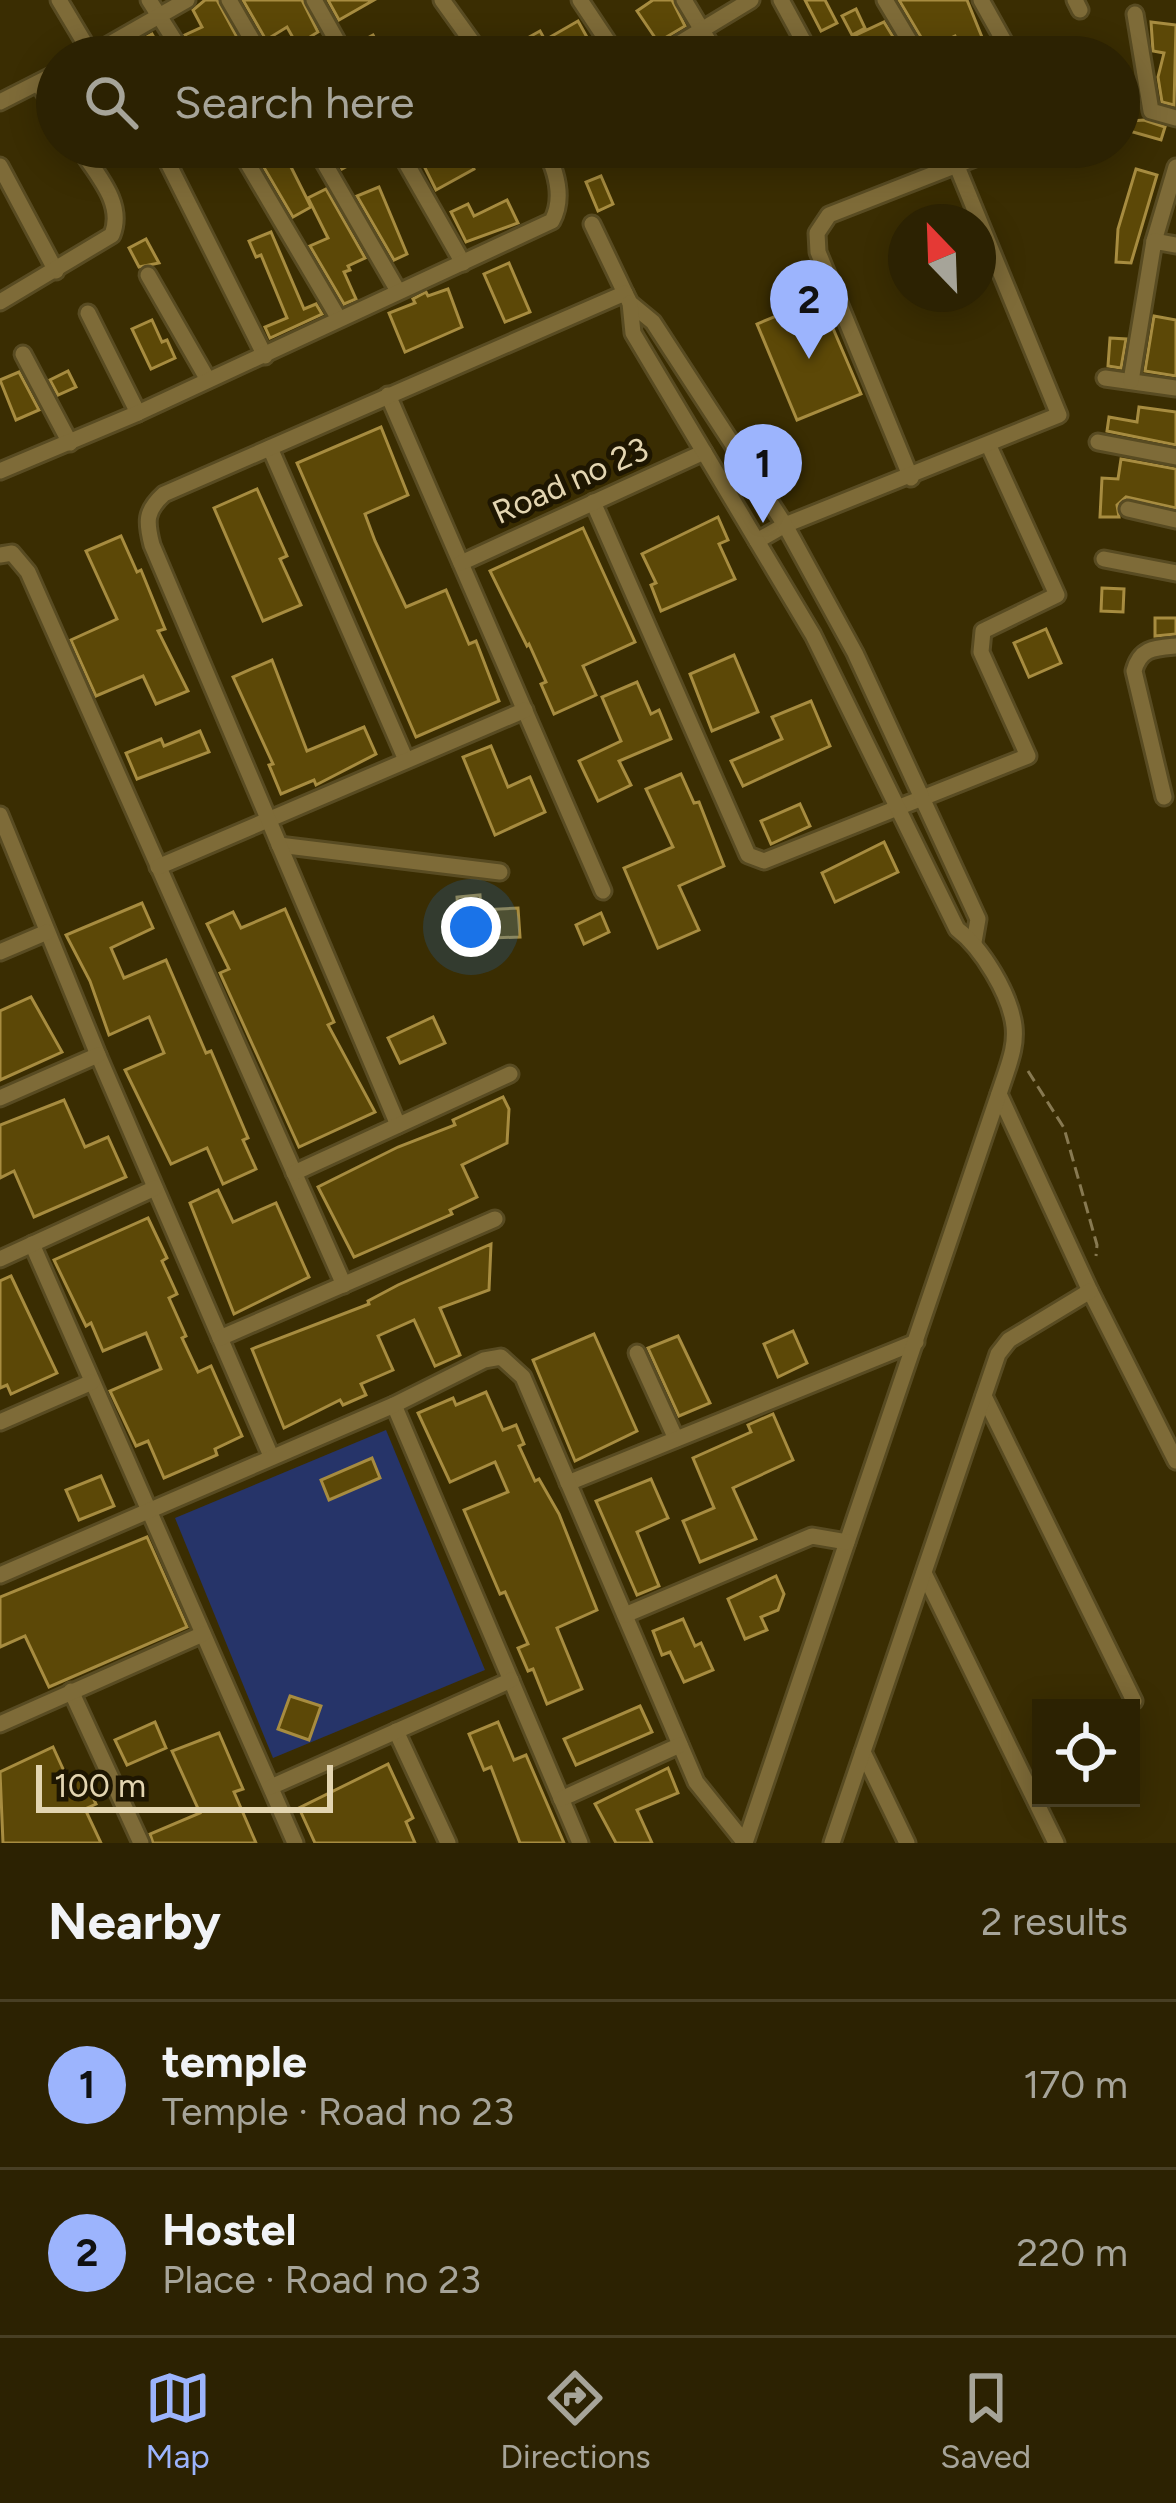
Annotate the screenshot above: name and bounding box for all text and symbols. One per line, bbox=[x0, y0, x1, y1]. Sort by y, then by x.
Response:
search box bbox=[36, 36, 1140, 168]
icon: search bbox=[78, 69, 144, 135]
text: Search here bbox=[174, 75, 414, 129]
north arrow bbox=[888, 204, 996, 312]
pin: 2 bbox=[770, 260, 848, 359]
pin: 1 bbox=[724, 424, 802, 523]
street label: Road no 23 bbox=[486, 429, 654, 532]
your location bbox=[441, 897, 501, 957]
map controls bbox=[1032, 1699, 1140, 1807]
button: locate bbox=[1032, 1699, 1140, 1807]
scale bar bbox=[36, 1759, 333, 1812]
text: 100 m bbox=[54, 1766, 146, 1805]
text: Nearby bbox=[48, 1891, 221, 1952]
text: 2 results bbox=[981, 1898, 1128, 1945]
text: temple bbox=[162, 2034, 307, 2088]
text: 1 bbox=[79, 2061, 95, 2108]
text: 170 m bbox=[1023, 2061, 1128, 2108]
text: Temple · Road no 23 bbox=[162, 2088, 514, 2135]
text: Hostel bbox=[162, 2202, 297, 2256]
text: 2 bbox=[76, 2229, 98, 2276]
text: 220 m bbox=[1017, 2229, 1128, 2276]
text: Place · Road no 23 bbox=[162, 2256, 481, 2303]
tab: Map bbox=[145, 2365, 211, 2476]
tab: Directions bbox=[500, 2365, 651, 2476]
tab: Saved bbox=[940, 2365, 1031, 2476]

